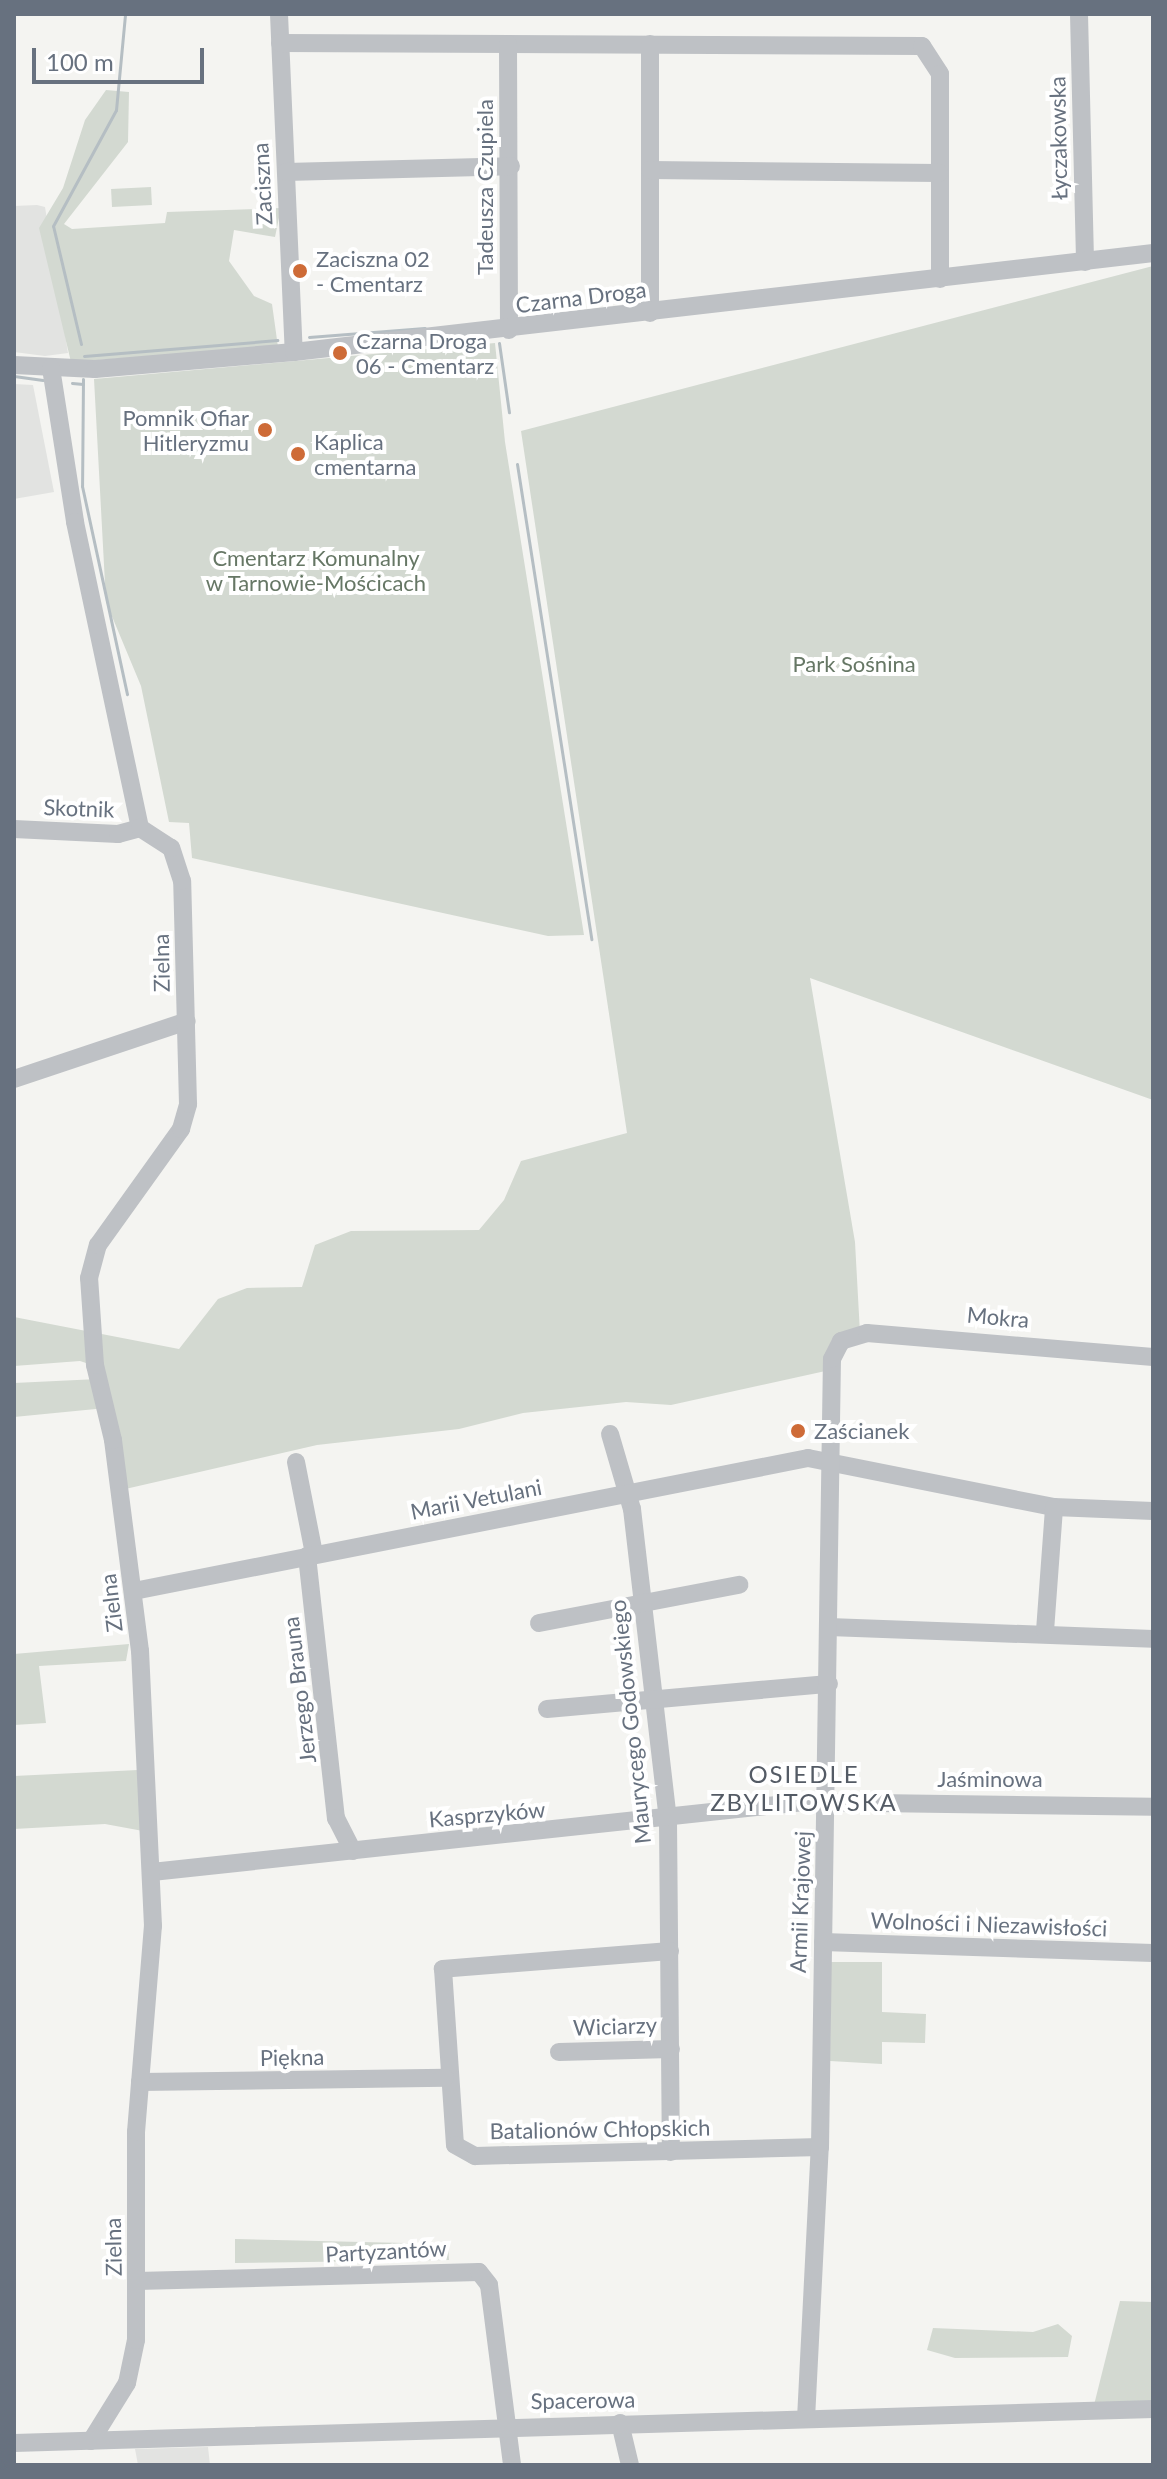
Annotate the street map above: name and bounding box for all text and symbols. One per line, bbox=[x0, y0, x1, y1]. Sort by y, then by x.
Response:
scale bar bbox=[36, 32, 208, 82]
text: 100 m bbox=[46, 47, 114, 76]
street label: Łyczakowska bbox=[1044, 76, 1072, 200]
street label: Tadeusza Czupiela bbox=[472, 99, 498, 275]
street label: Zaciszna bbox=[247, 142, 277, 226]
place label: Zaciszna 02 - Cmentarz bbox=[316, 245, 430, 296]
marker: Zaciszna 02 - Cmentarz bbox=[291, 262, 309, 280]
street label: Czarna Droga bbox=[514, 276, 648, 318]
place label: Czarna Droga 06 - Cmentarz bbox=[356, 327, 494, 378]
marker: Czarna Droga 06 - Cmentarz bbox=[331, 344, 349, 362]
place label: Pomnik Ofiar Hitleryzmu bbox=[122, 404, 249, 456]
marker: Pomnik Ofiar Hitleryzmu bbox=[256, 421, 274, 439]
place label: Kaplica cmentarna bbox=[314, 428, 416, 480]
marker: Kaplica cmentarna bbox=[289, 445, 307, 463]
park label: Cmentarz Komunalny w Tarnowie-Mościcach bbox=[205, 544, 427, 596]
park label: Park Sośnina bbox=[792, 651, 916, 677]
street label: Skotnik bbox=[43, 794, 115, 822]
street label: Zielna bbox=[147, 934, 175, 992]
street label: Mokra bbox=[966, 1301, 1030, 1333]
place label: Zaścianek bbox=[814, 1418, 909, 1444]
marker: Zaścianek bbox=[789, 1422, 807, 1440]
street label: Marii Vetulani bbox=[408, 1473, 544, 1525]
street label: Zielna bbox=[94, 1572, 128, 1634]
street label: Maurycego Godowskiego bbox=[604, 1599, 656, 1845]
street label: Jerzego Brauna bbox=[277, 1615, 321, 1765]
district label: OSIEDLE ZBYLITOWSKA bbox=[710, 1760, 898, 1816]
street label: Jaśminowa bbox=[937, 1766, 1043, 1792]
street label: Kasprzyków bbox=[428, 1796, 546, 1832]
street label: Armii Krajowej bbox=[784, 1831, 816, 1973]
street label: Wolności i Niezawisłości bbox=[870, 1907, 1108, 1941]
street label: Wiciarzy bbox=[573, 2011, 657, 2041]
street label: Piękna bbox=[260, 2043, 324, 2071]
street label: Batalionów Chłopskich bbox=[489, 2114, 711, 2144]
street label: Zielna bbox=[99, 2218, 127, 2276]
street label: Partyzantów bbox=[325, 2235, 447, 2267]
street label: Spacerowa bbox=[530, 2386, 636, 2414]

